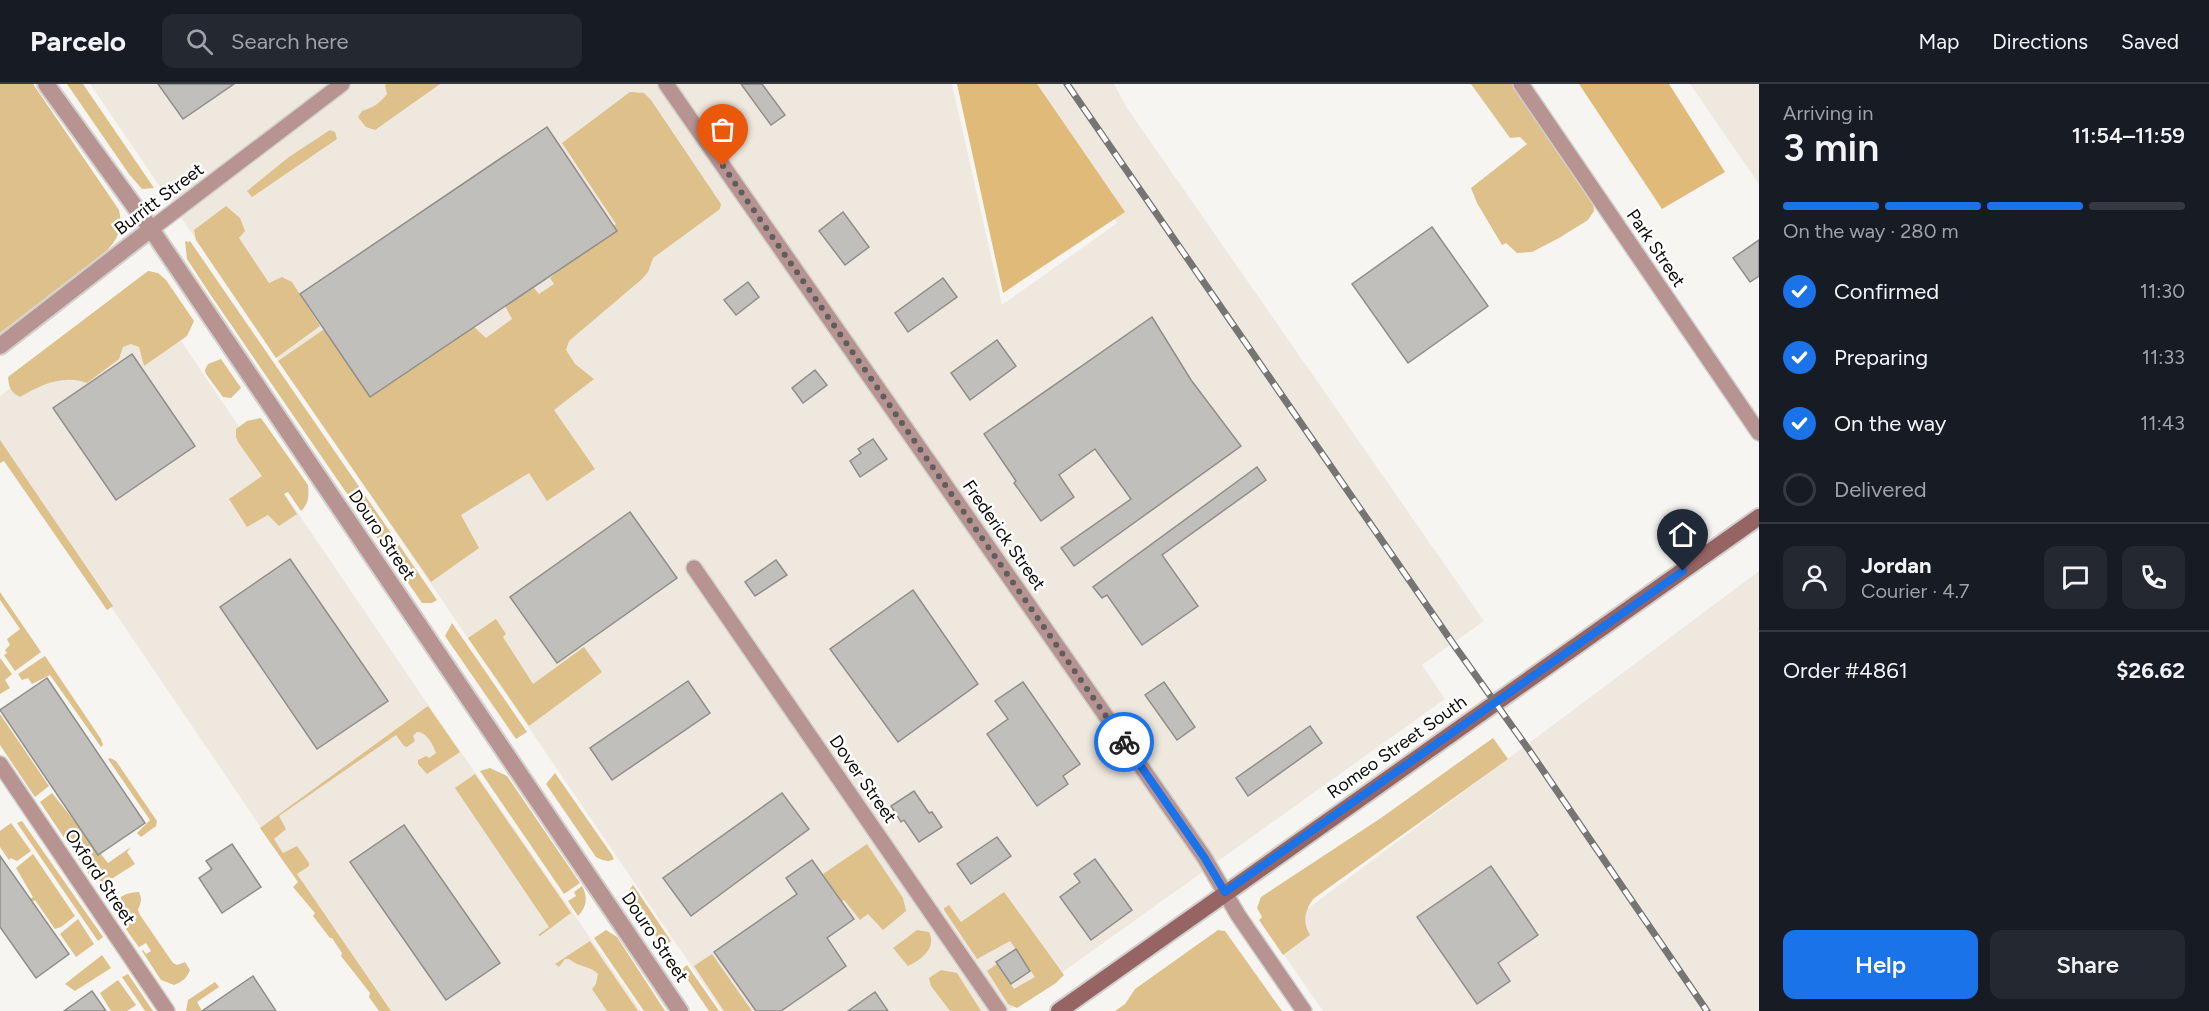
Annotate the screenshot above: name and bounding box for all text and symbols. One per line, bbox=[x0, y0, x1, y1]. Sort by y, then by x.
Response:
search box bbox=[162, 14, 582, 68]
text: Parcelo bbox=[30, 24, 126, 58]
icon: search bbox=[183, 25, 216, 58]
text: Search here bbox=[231, 28, 349, 55]
text: Map bbox=[1918, 29, 1959, 54]
text: Directions bbox=[1992, 29, 2088, 54]
text: Saved bbox=[2121, 29, 2179, 54]
text: Arriving in bbox=[1783, 101, 1873, 125]
pin bbox=[697, 104, 748, 166]
icon: bag bbox=[706, 113, 739, 146]
text: 11:54–11:59 bbox=[2072, 122, 2185, 149]
text: 3 min bbox=[1783, 124, 1879, 171]
street label: Burritt Street bbox=[110, 158, 208, 240]
street label: Park Street bbox=[1622, 205, 1690, 291]
text: On the way · 280 m bbox=[1783, 219, 1958, 243]
icon: check bbox=[1783, 275, 1816, 308]
text: Confirmed bbox=[1834, 278, 1939, 305]
text: 11:30 bbox=[2140, 279, 2185, 303]
icon: check bbox=[1783, 341, 1816, 374]
text: Preparing bbox=[1834, 344, 1928, 371]
text: 11:33 bbox=[2142, 345, 2185, 369]
icon: check bbox=[1783, 407, 1816, 440]
text: On the way bbox=[1834, 410, 1946, 437]
text: 11:43 bbox=[2140, 411, 2185, 435]
street label: Frederick Street bbox=[958, 476, 1050, 594]
text: Delivered bbox=[1834, 476, 1927, 503]
street label: Douro Street bbox=[344, 486, 420, 585]
pin bbox=[1657, 509, 1708, 571]
icon: home bbox=[1666, 518, 1699, 551]
button: person bbox=[1783, 546, 1846, 609]
button: chat bbox=[2044, 546, 2107, 609]
button: phone bbox=[2122, 546, 2185, 609]
text: Jordan bbox=[1861, 552, 1932, 579]
text: Courier · 4.7 bbox=[1861, 579, 1970, 603]
text: Order #4861 bbox=[1783, 657, 1908, 684]
text: $26.62 bbox=[2116, 657, 2185, 684]
street label: Romeo Street South bbox=[1323, 691, 1471, 803]
courier bbox=[1094, 712, 1154, 772]
icon: bike bbox=[1108, 726, 1141, 759]
street label: Dover Street bbox=[825, 731, 902, 827]
street label: Oxford Street bbox=[60, 825, 140, 929]
street label: Douro Street bbox=[617, 888, 693, 987]
button: Help bbox=[1783, 930, 1978, 999]
button: Share bbox=[1990, 930, 2185, 999]

